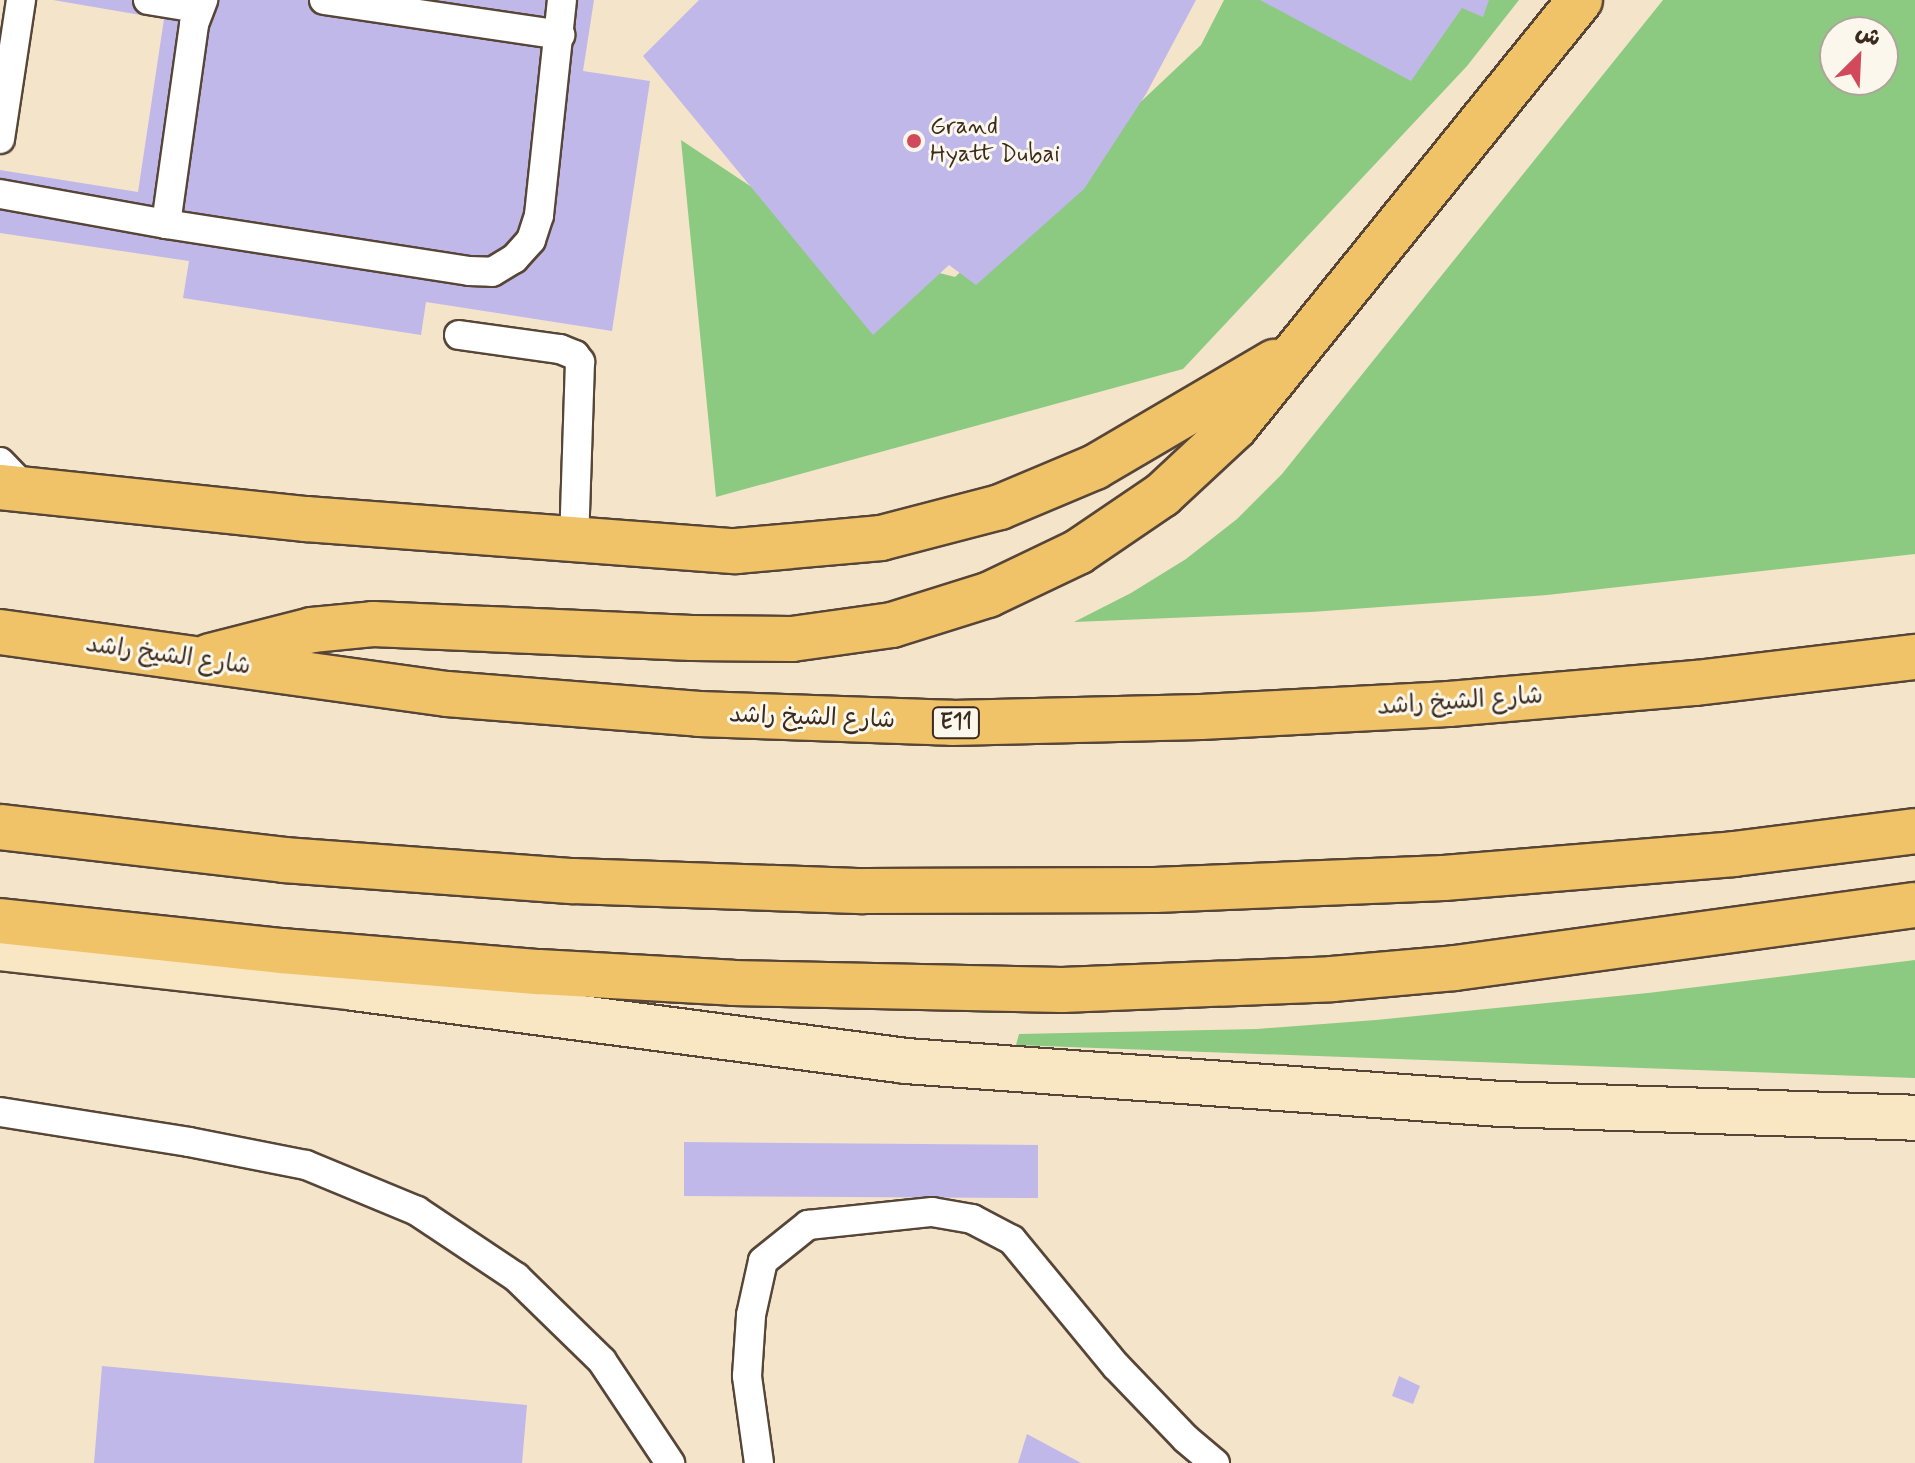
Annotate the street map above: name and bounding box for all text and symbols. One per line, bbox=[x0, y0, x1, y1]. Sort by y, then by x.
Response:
north arrow bbox=[1819, 16, 1899, 96]
text: ش bbox=[1851, 18, 1885, 54]
place label: Grand Hyatt Dubai bbox=[930, 113, 1060, 169]
marker: Grand Hyatt Dubai bbox=[905, 132, 923, 150]
street label: شارع الشيخ راشد bbox=[84, 630, 252, 682]
street label: شارع الشيخ راشد bbox=[1376, 682, 1544, 722]
street label: شارع الشيخ راشد bbox=[729, 701, 895, 735]
road number: E11 bbox=[930, 705, 982, 741]

